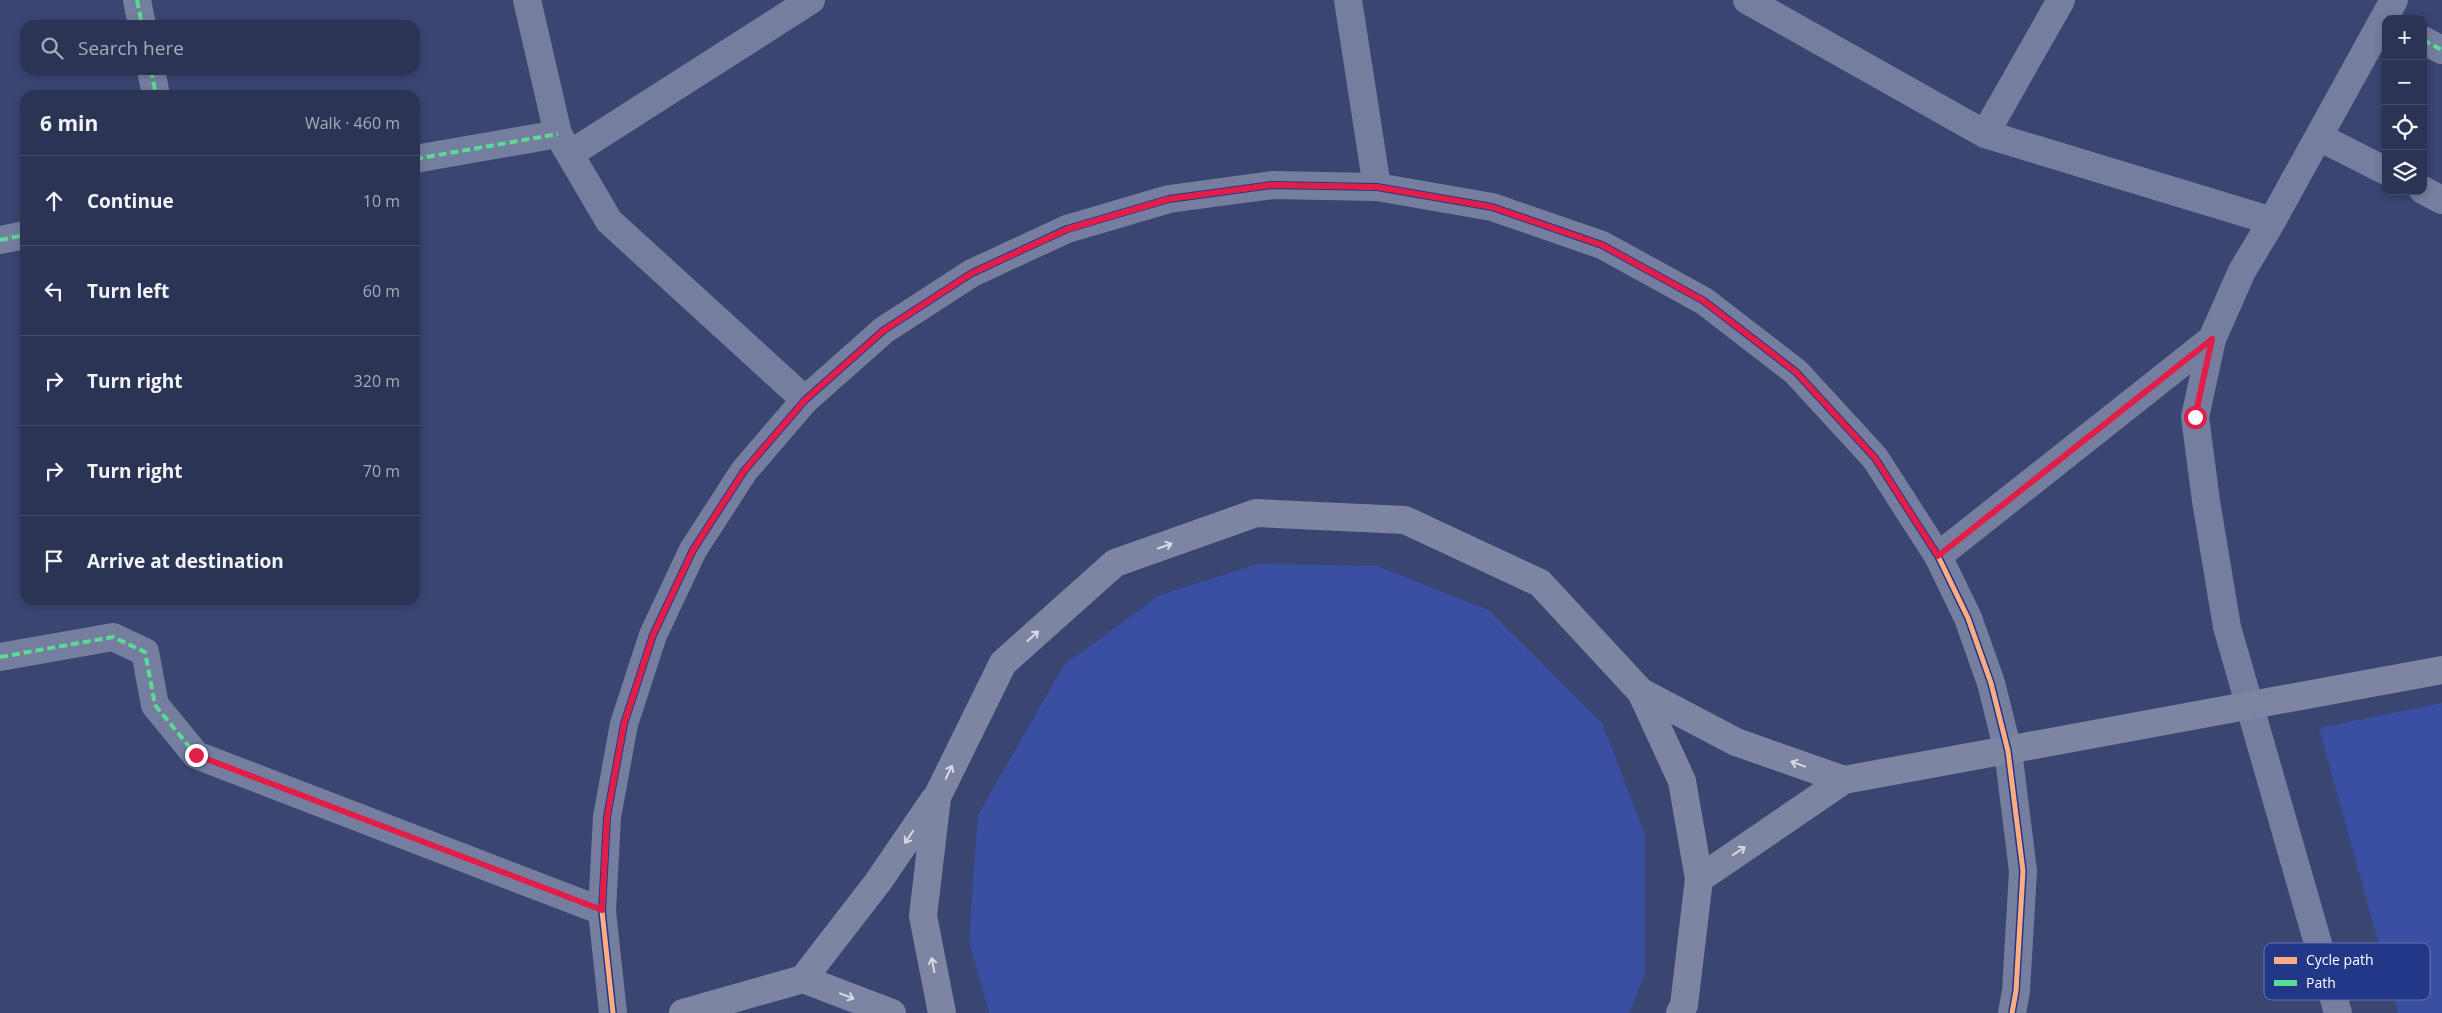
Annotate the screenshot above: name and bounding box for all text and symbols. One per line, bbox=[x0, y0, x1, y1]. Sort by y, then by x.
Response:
map controls bbox=[2382, 15, 2427, 195]
button: + bbox=[2382, 15, 2427, 60]
search box bbox=[20, 20, 420, 75]
icon: search bbox=[38, 34, 66, 62]
text: Search here bbox=[78, 35, 184, 61]
button: − bbox=[2382, 60, 2427, 105]
button: locate bbox=[2382, 105, 2427, 150]
text: 6 min bbox=[40, 109, 98, 137]
text: Walk · 460 m bbox=[305, 112, 400, 134]
button: layers bbox=[2382, 150, 2427, 195]
icon: ahead bbox=[40, 187, 68, 215]
text: Continue bbox=[87, 188, 174, 214]
text: 10 m bbox=[363, 190, 400, 212]
icon: left bbox=[40, 277, 68, 305]
text: Turn left bbox=[87, 278, 169, 304]
text: 60 m bbox=[363, 280, 400, 302]
icon: right bbox=[40, 367, 68, 395]
text: Turn right bbox=[87, 368, 182, 394]
text: 320 m bbox=[354, 370, 400, 392]
route start bbox=[2184, 406, 2207, 429]
icon: right bbox=[40, 457, 68, 485]
text: Turn right bbox=[87, 458, 182, 484]
text: 70 m bbox=[363, 460, 400, 482]
one-way arrow bbox=[1157, 540, 1173, 550]
icon: arrive bbox=[40, 547, 68, 575]
text: Arrive at destination bbox=[87, 548, 284, 574]
one-way arrow bbox=[1026, 630, 1039, 642]
route end bbox=[185, 744, 208, 767]
one-way arrow bbox=[1791, 759, 1807, 768]
one-way arrow bbox=[945, 765, 954, 780]
one-way arrow bbox=[904, 830, 914, 844]
one-way arrow bbox=[1732, 846, 1746, 857]
legend bbox=[2264, 943, 2430, 1000]
text: Cycle path bbox=[2306, 950, 2374, 969]
one-way arrow bbox=[928, 958, 937, 974]
text: Path bbox=[2306, 973, 2336, 992]
one-way arrow bbox=[839, 992, 854, 1001]

